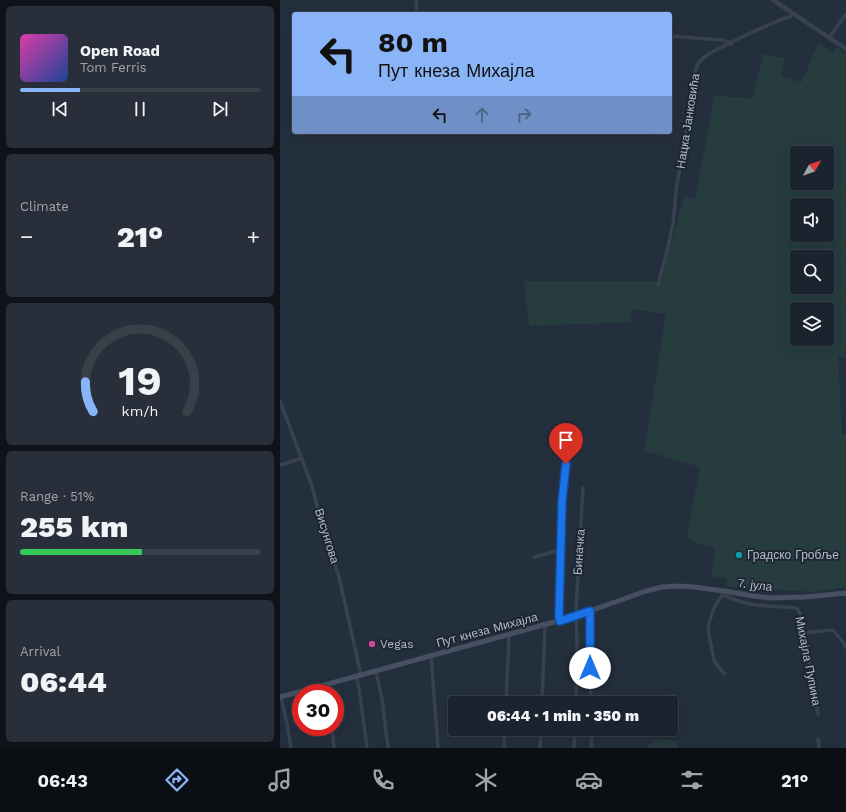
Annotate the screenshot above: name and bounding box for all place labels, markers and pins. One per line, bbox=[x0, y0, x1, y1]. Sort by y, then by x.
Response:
pin bbox=[549, 423, 583, 464]
place label: Градско Гробље bbox=[747, 548, 839, 562]
marker: Градско Гробље bbox=[734, 550, 744, 560]
place label: Vegas bbox=[380, 637, 414, 651]
marker: Vegas bbox=[367, 639, 377, 649]

